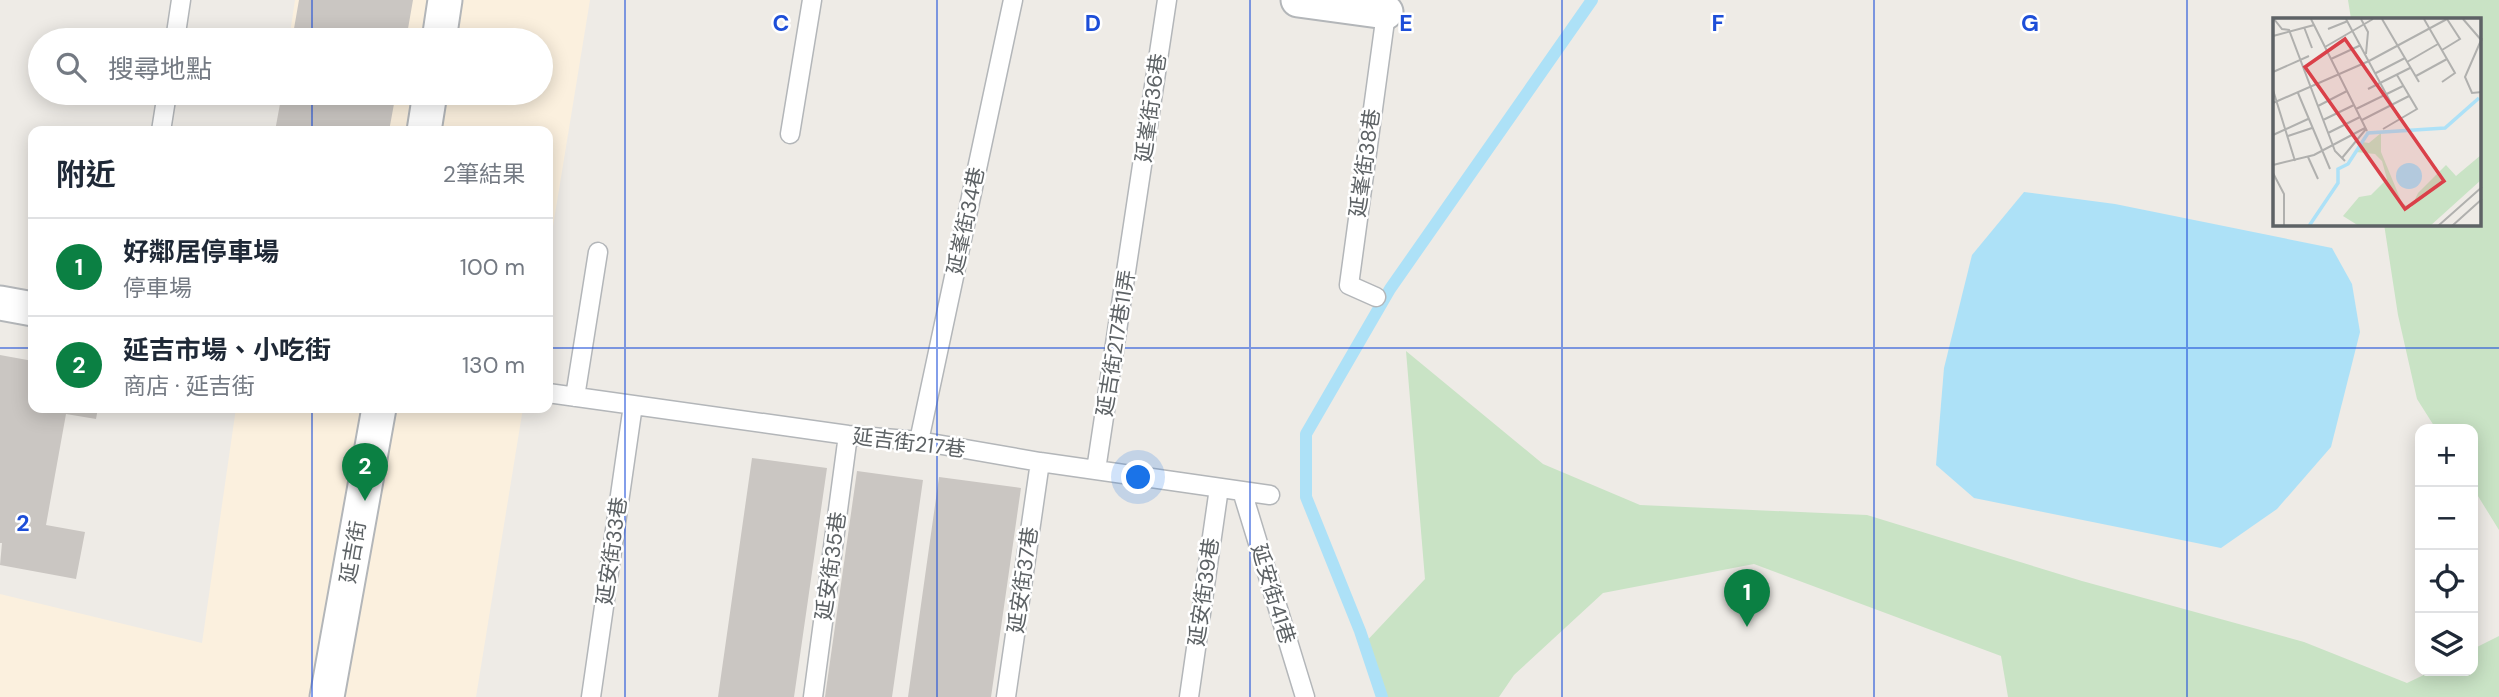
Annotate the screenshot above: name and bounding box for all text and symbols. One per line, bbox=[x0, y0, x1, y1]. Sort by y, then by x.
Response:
text: C bbox=[773, 8, 789, 38]
text: D bbox=[1085, 8, 1101, 38]
text: E bbox=[1399, 8, 1413, 38]
text: F bbox=[1712, 8, 1725, 38]
text: G bbox=[2021, 8, 2039, 38]
inset map bbox=[2273, 18, 2482, 226]
search box bbox=[28, 28, 553, 105]
icon: search bbox=[52, 48, 90, 86]
text: 搜尋地點 bbox=[108, 52, 212, 86]
street label: 延峯街36巷 bbox=[1130, 52, 1172, 164]
street label: 延峯街38巷 bbox=[1344, 107, 1386, 219]
text: 附近 bbox=[56, 155, 116, 194]
text: 2筆結果 bbox=[443, 159, 525, 189]
street label: 延峯街34巷 bbox=[941, 165, 991, 277]
text: 好鄰居停車場 bbox=[123, 235, 279, 269]
text: 1 bbox=[75, 252, 83, 282]
text: 100 m bbox=[460, 252, 525, 282]
street label: 延吉街217巷11弄 bbox=[1091, 268, 1141, 418]
text: 停車場 bbox=[123, 273, 192, 303]
text: 延吉市場、小吃街 bbox=[123, 333, 331, 367]
text: 2 bbox=[72, 350, 86, 380]
text: 130 m bbox=[462, 350, 525, 380]
text: 商店 · 延吉街 bbox=[123, 371, 255, 401]
street label: 延吉街217巷 bbox=[851, 422, 967, 464]
map controls bbox=[2415, 424, 2478, 676]
button: + bbox=[2415, 424, 2478, 487]
pin: 2 bbox=[342, 443, 388, 501]
your location bbox=[1121, 460, 1155, 494]
button: − bbox=[2415, 487, 2478, 550]
street label: 延安街33巷 bbox=[591, 495, 633, 607]
text: 2 bbox=[16, 508, 30, 538]
street label: 延安街35巷 bbox=[810, 510, 852, 622]
street label: 延吉街 bbox=[334, 519, 372, 585]
street label: 延安街37巷 bbox=[1002, 525, 1044, 635]
street label: 延安街39巷 bbox=[1183, 536, 1225, 648]
street label: 延安街41巷 bbox=[1245, 541, 1301, 647]
button: locate bbox=[2415, 550, 2478, 613]
pin: 1 bbox=[1724, 569, 1770, 627]
button: layers bbox=[2415, 613, 2478, 676]

